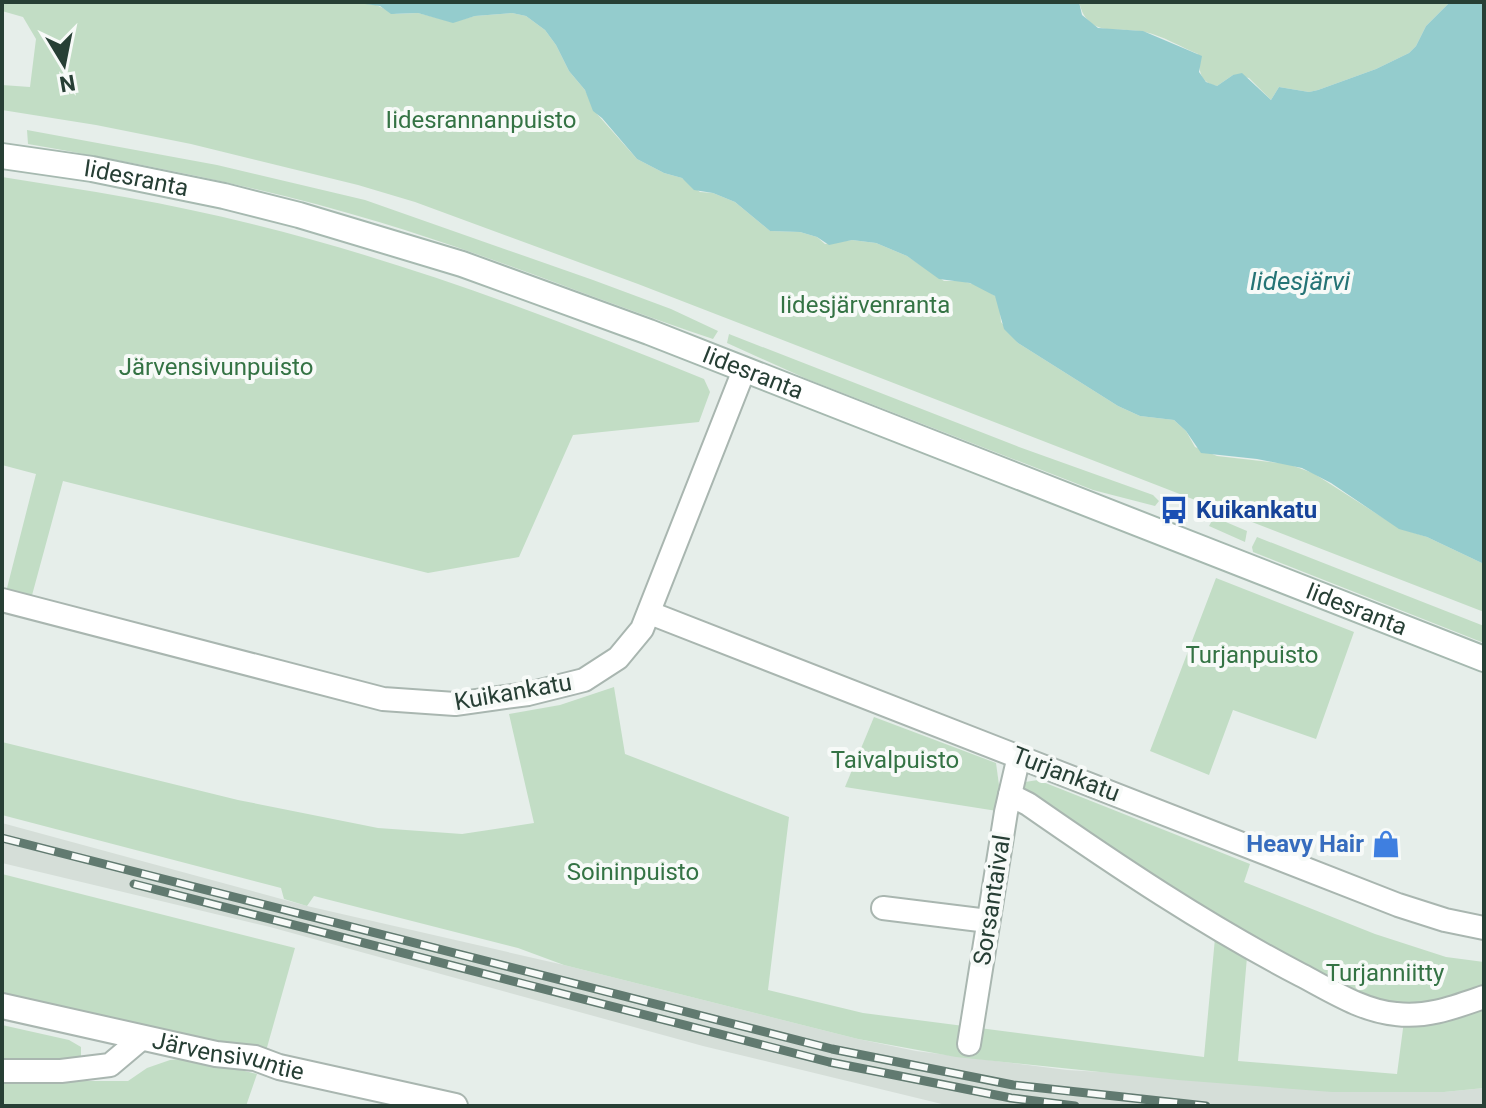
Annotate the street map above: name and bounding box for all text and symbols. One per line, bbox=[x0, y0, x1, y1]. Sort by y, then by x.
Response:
north arrow bbox=[24, 24, 104, 104]
text: N bbox=[58, 70, 77, 97]
park label: Iidesrannanpuisto bbox=[386, 106, 576, 134]
street label: Iidesranta bbox=[82, 154, 191, 202]
water label: Iidesjärvi bbox=[1250, 266, 1351, 296]
park label: Iidesjärvenranta bbox=[780, 291, 950, 319]
street label: Iidesranta bbox=[699, 340, 808, 405]
park label: Järvensivunpuisto bbox=[119, 353, 313, 381]
bus stop icon: Kuikankatu bbox=[1159, 495, 1189, 525]
place label: Kuikankatu bbox=[1196, 496, 1317, 524]
street label: Iidesranta bbox=[1302, 577, 1411, 641]
park label: Turjanpuisto bbox=[1186, 641, 1318, 669]
street label: Kuikankatu bbox=[452, 668, 574, 716]
street label: Turjankatu bbox=[1008, 741, 1124, 807]
park label: Taivalpuisto bbox=[831, 746, 959, 774]
shop icon: Heavy Hair bbox=[1371, 829, 1401, 859]
place label: Heavy Hair bbox=[1246, 830, 1364, 858]
street label: Sorsantaival bbox=[968, 833, 1016, 967]
park label: Soininpuisto bbox=[567, 858, 699, 886]
park label: Turjanniitty bbox=[1326, 959, 1445, 987]
street label: Järvensivuntie bbox=[150, 1026, 307, 1086]

